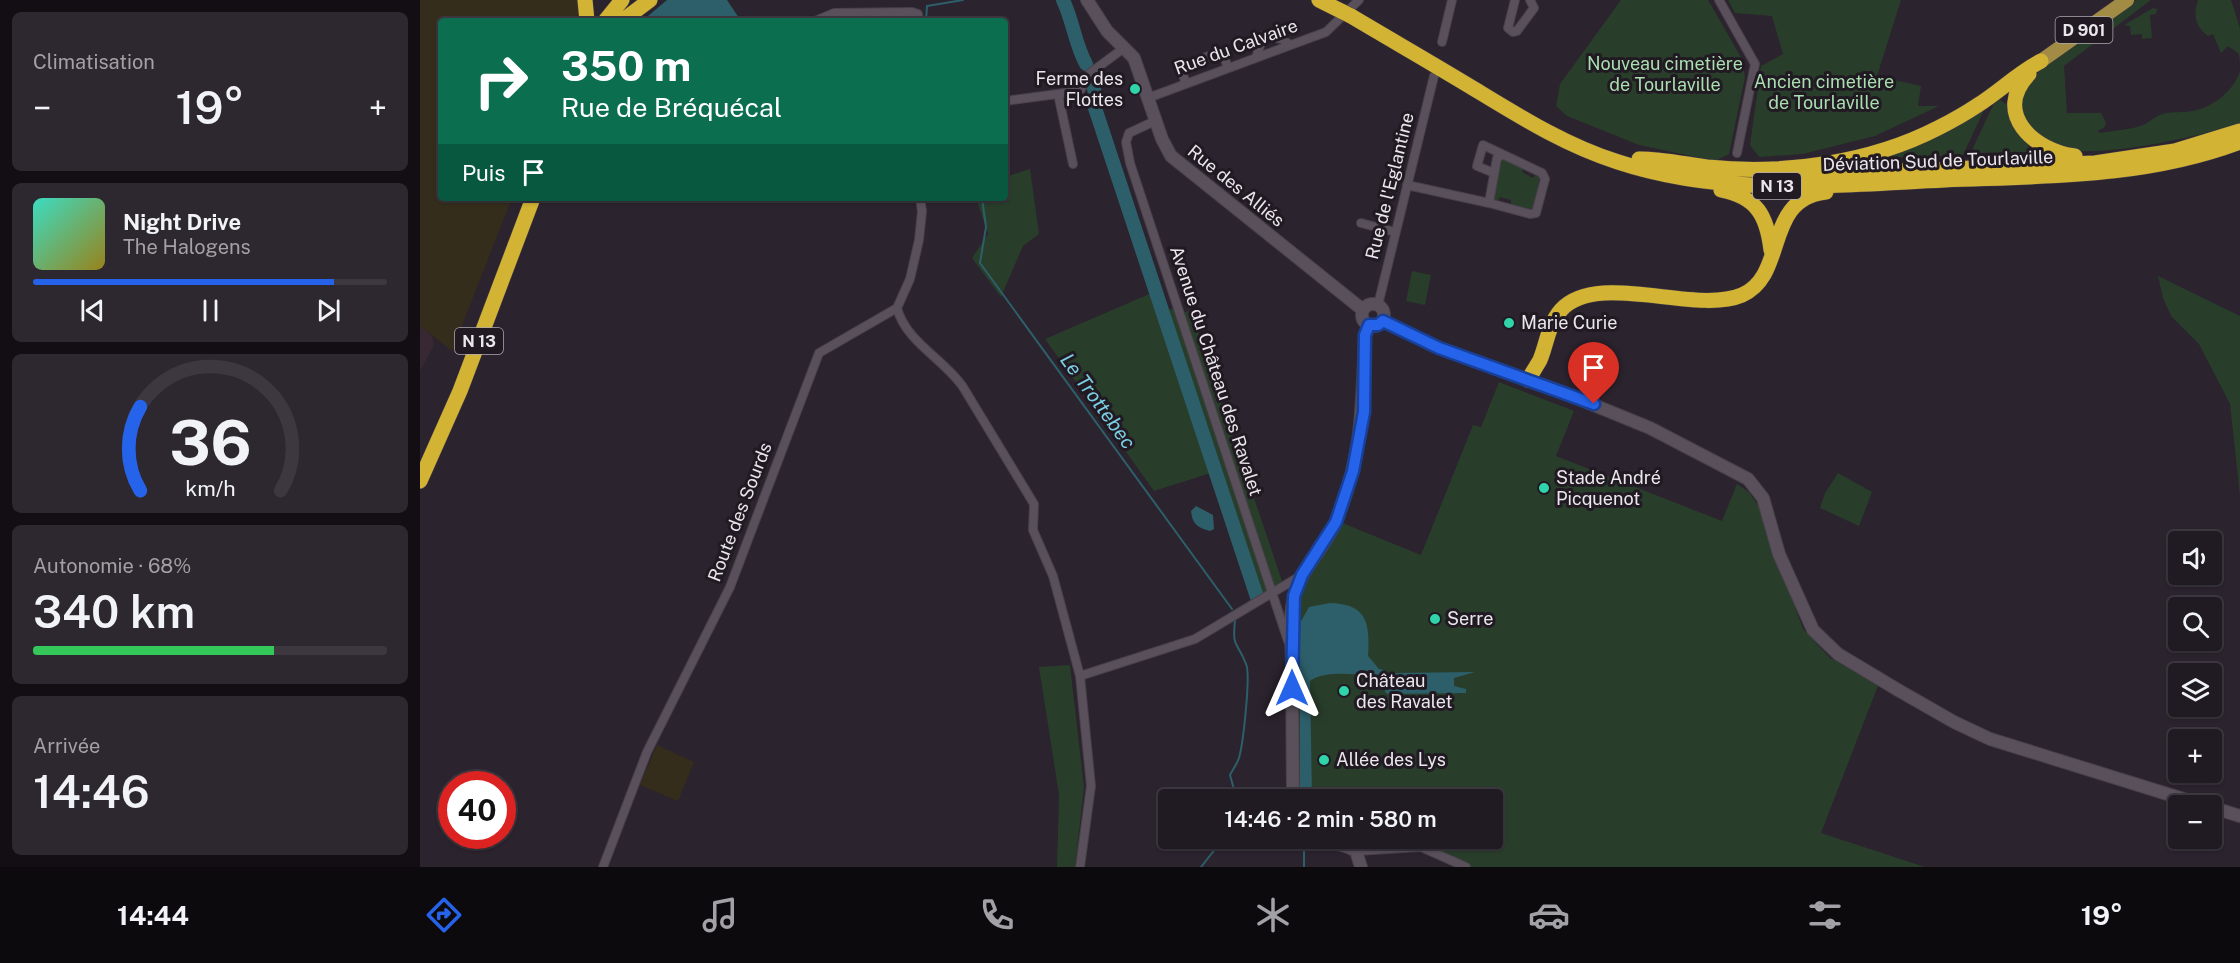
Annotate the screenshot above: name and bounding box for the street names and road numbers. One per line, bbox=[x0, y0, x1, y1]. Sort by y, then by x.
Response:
street label: Rue du Calvaire bbox=[1171, 14, 1301, 79]
road number: D 901 bbox=[2056, 17, 2112, 43]
street label: Rue de l'Eglantine bbox=[1361, 110, 1418, 261]
street label: Rue des Alliés bbox=[1184, 140, 1289, 231]
street label: Déviation Sud de Tourlaville bbox=[1822, 146, 2054, 175]
road number: N 13 bbox=[1753, 173, 1801, 199]
street label: Avenue du Château des Ravalet bbox=[1166, 243, 1267, 499]
road number: N 13 bbox=[455, 328, 503, 354]
street label: Route des Sourds bbox=[703, 439, 776, 584]

